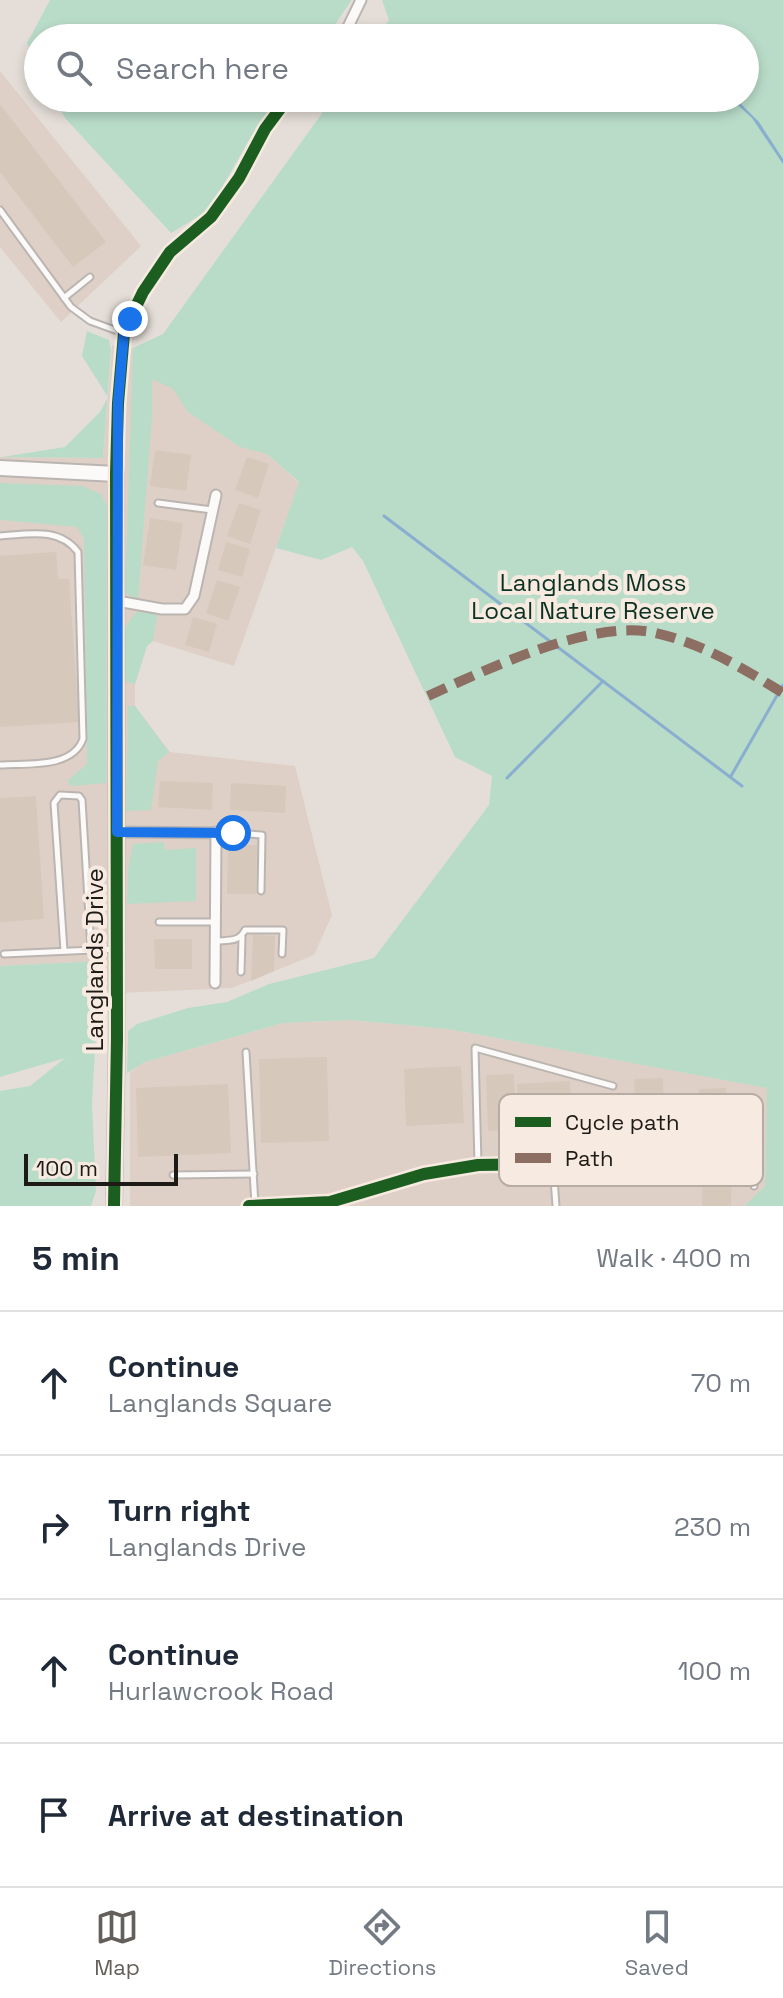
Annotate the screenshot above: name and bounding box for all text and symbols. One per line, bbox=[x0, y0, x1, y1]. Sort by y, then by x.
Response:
search box bbox=[24, 24, 759, 112]
icon: search bbox=[52, 46, 96, 90]
text: Search here bbox=[116, 49, 289, 88]
route end bbox=[112, 301, 148, 337]
park label: Langlands Moss Local Nature Reserve bbox=[471, 567, 715, 626]
route start bbox=[215, 815, 251, 851]
street label: Langlands Drive bbox=[79, 868, 110, 1052]
legend bbox=[499, 1094, 763, 1186]
text: Cycle path bbox=[565, 1108, 680, 1136]
text: Path bbox=[565, 1144, 614, 1172]
scale bar bbox=[24, 1150, 178, 1186]
text: 100 m bbox=[36, 1154, 98, 1182]
text: 5 min bbox=[32, 1237, 120, 1280]
text: Walk · 400 m bbox=[596, 1241, 751, 1275]
text: Continue bbox=[108, 1347, 239, 1386]
icon: ahead bbox=[32, 1361, 76, 1405]
text: 70 m bbox=[691, 1366, 751, 1400]
text: Langlands Square bbox=[108, 1386, 332, 1420]
text: Turn right bbox=[108, 1491, 251, 1530]
icon: right bbox=[32, 1505, 76, 1549]
text: 230 m bbox=[674, 1510, 751, 1544]
text: Langlands Drive bbox=[108, 1530, 306, 1564]
text: Continue bbox=[108, 1635, 239, 1674]
icon: ahead bbox=[32, 1649, 76, 1693]
text: 100 m bbox=[678, 1654, 751, 1688]
text: Hurlawcrook Road bbox=[108, 1674, 334, 1708]
icon: arrive bbox=[32, 1793, 76, 1837]
text: Arrive at destination bbox=[108, 1796, 404, 1835]
tab: Map bbox=[94, 1905, 140, 1981]
tab: Directions bbox=[328, 1905, 436, 1981]
tab: Saved bbox=[625, 1905, 689, 1981]

